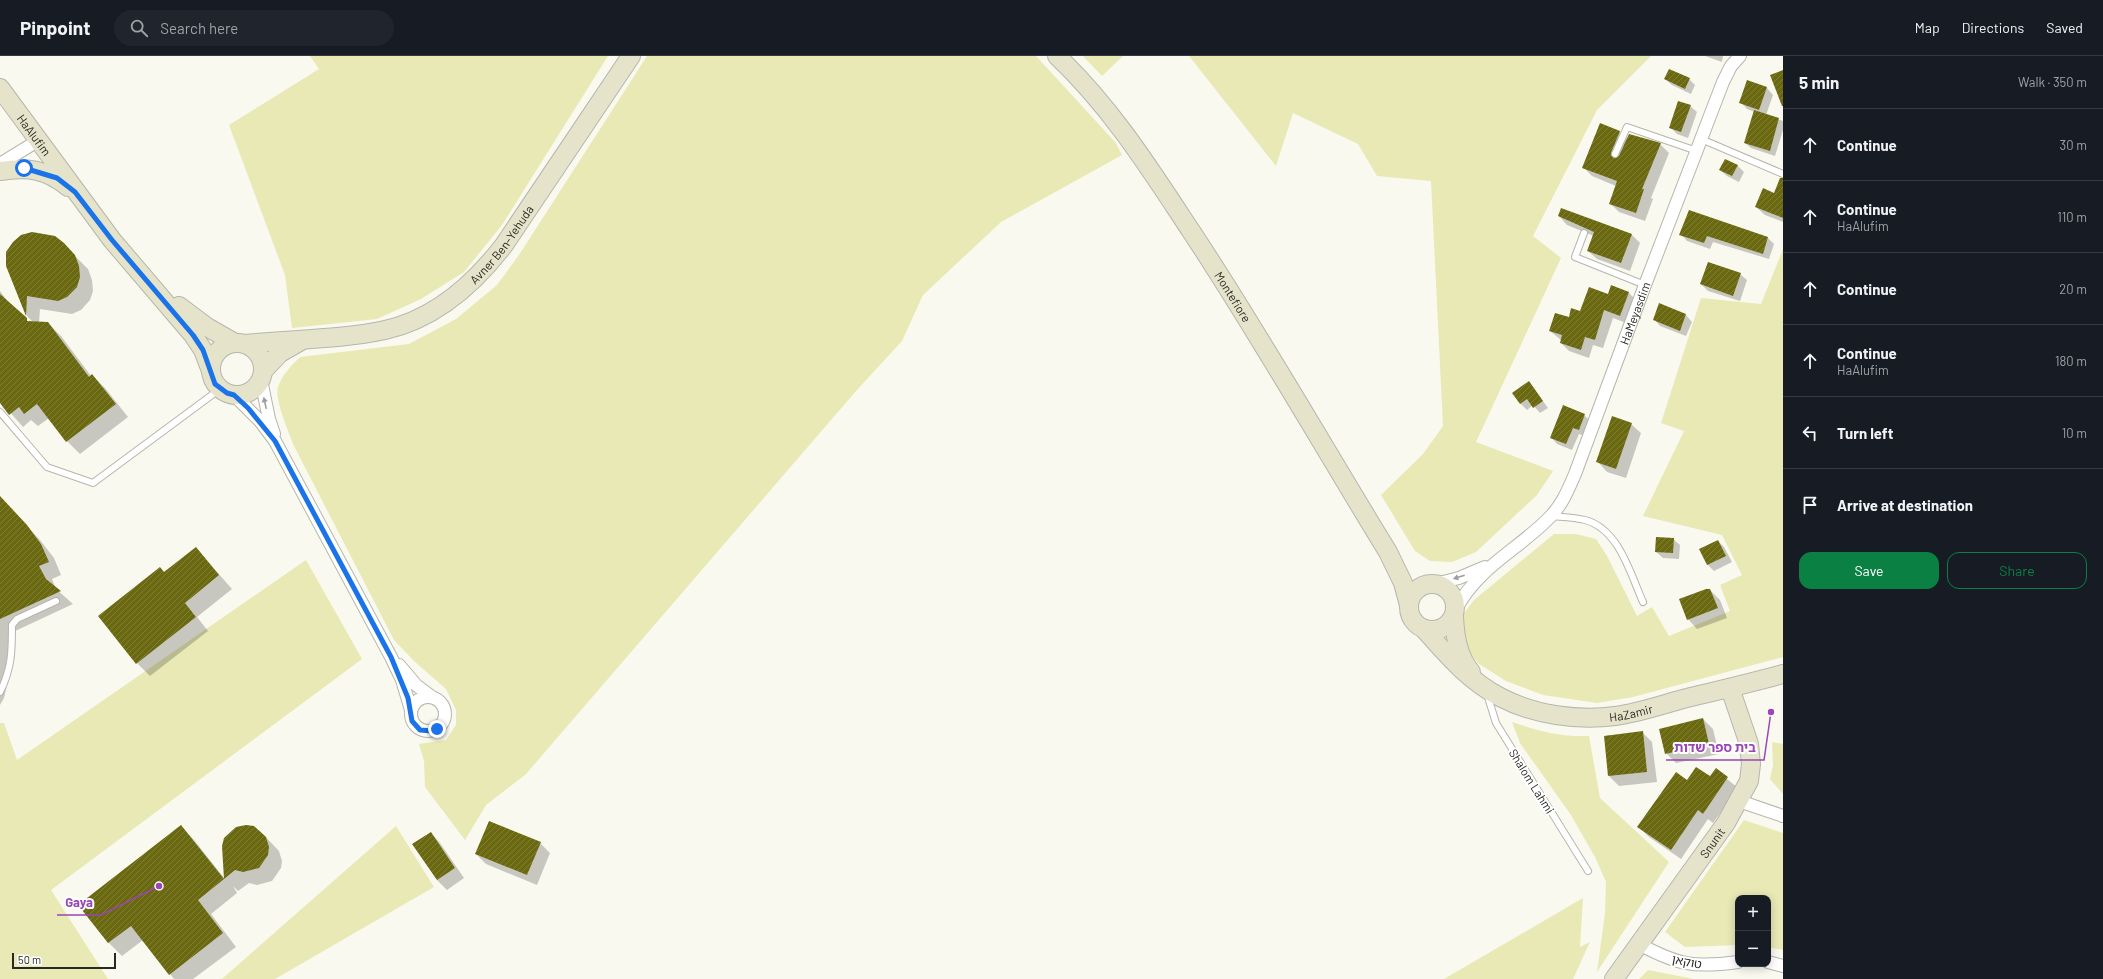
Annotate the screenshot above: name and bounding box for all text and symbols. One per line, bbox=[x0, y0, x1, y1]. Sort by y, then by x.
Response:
search box bbox=[114, 10, 394, 46]
text: Pinpoint bbox=[20, 16, 90, 39]
icon: search bbox=[128, 17, 150, 39]
text: Search here bbox=[160, 19, 238, 37]
text: Map bbox=[1915, 19, 1940, 36]
text: Directions bbox=[1962, 19, 2024, 36]
text: Saved bbox=[2046, 19, 2083, 36]
text: 5 min bbox=[1799, 72, 1839, 92]
text: Walk · 350 m bbox=[2018, 74, 2087, 90]
street label: HaAlufim bbox=[15, 111, 54, 158]
icon: ahead bbox=[1799, 134, 1821, 156]
text: Continue bbox=[1837, 136, 1897, 154]
text: 30 m bbox=[2060, 137, 2087, 153]
route start bbox=[15, 159, 33, 177]
text: Continue bbox=[1837, 200, 1897, 218]
street label: Avner Ben-Yehuda bbox=[467, 202, 536, 286]
icon: ahead bbox=[1799, 206, 1821, 228]
text: 110 m bbox=[2057, 209, 2087, 225]
text: HaAlufim bbox=[1837, 218, 1889, 234]
street label: Montefiore bbox=[1212, 269, 1254, 324]
icon: ahead bbox=[1799, 278, 1821, 300]
street label: HaMeyasdim bbox=[1617, 280, 1653, 346]
text: Continue bbox=[1837, 280, 1897, 298]
text: 20 m bbox=[2059, 281, 2087, 297]
text: Continue bbox=[1837, 344, 1897, 362]
icon: ahead bbox=[1799, 350, 1821, 372]
text: 180 m bbox=[2055, 353, 2087, 369]
text: HaAlufim bbox=[1837, 362, 1889, 378]
one-way arrow bbox=[262, 397, 268, 409]
icon: left bbox=[1799, 422, 1821, 444]
text: Turn left bbox=[1837, 424, 1893, 442]
text: 10 m bbox=[2062, 425, 2087, 441]
icon: arrive bbox=[1799, 494, 1821, 516]
text: Arrive at destination bbox=[1837, 496, 1973, 514]
button: Save bbox=[1799, 552, 1939, 589]
button: Share bbox=[1947, 552, 2087, 589]
one-way arrow bbox=[1453, 574, 1465, 580]
street label: HaZamir bbox=[1608, 701, 1655, 724]
route end bbox=[428, 720, 446, 738]
callout: בית ספר שדות bbox=[1666, 735, 1764, 760]
text: בית ספר שדות bbox=[1674, 739, 1756, 755]
street label: Shalom Lahmi bbox=[1507, 746, 1557, 816]
street label: Snunit bbox=[1696, 825, 1728, 860]
callout: Gaya bbox=[57, 890, 101, 915]
text: Gaya bbox=[65, 894, 93, 910]
map controls bbox=[1735, 895, 1771, 967]
button: + bbox=[1735, 895, 1771, 931]
button: − bbox=[1735, 931, 1771, 967]
scale bar bbox=[12, 951, 116, 970]
street label: טוקאן bbox=[1671, 951, 1703, 971]
text: 50 m bbox=[18, 953, 41, 966]

